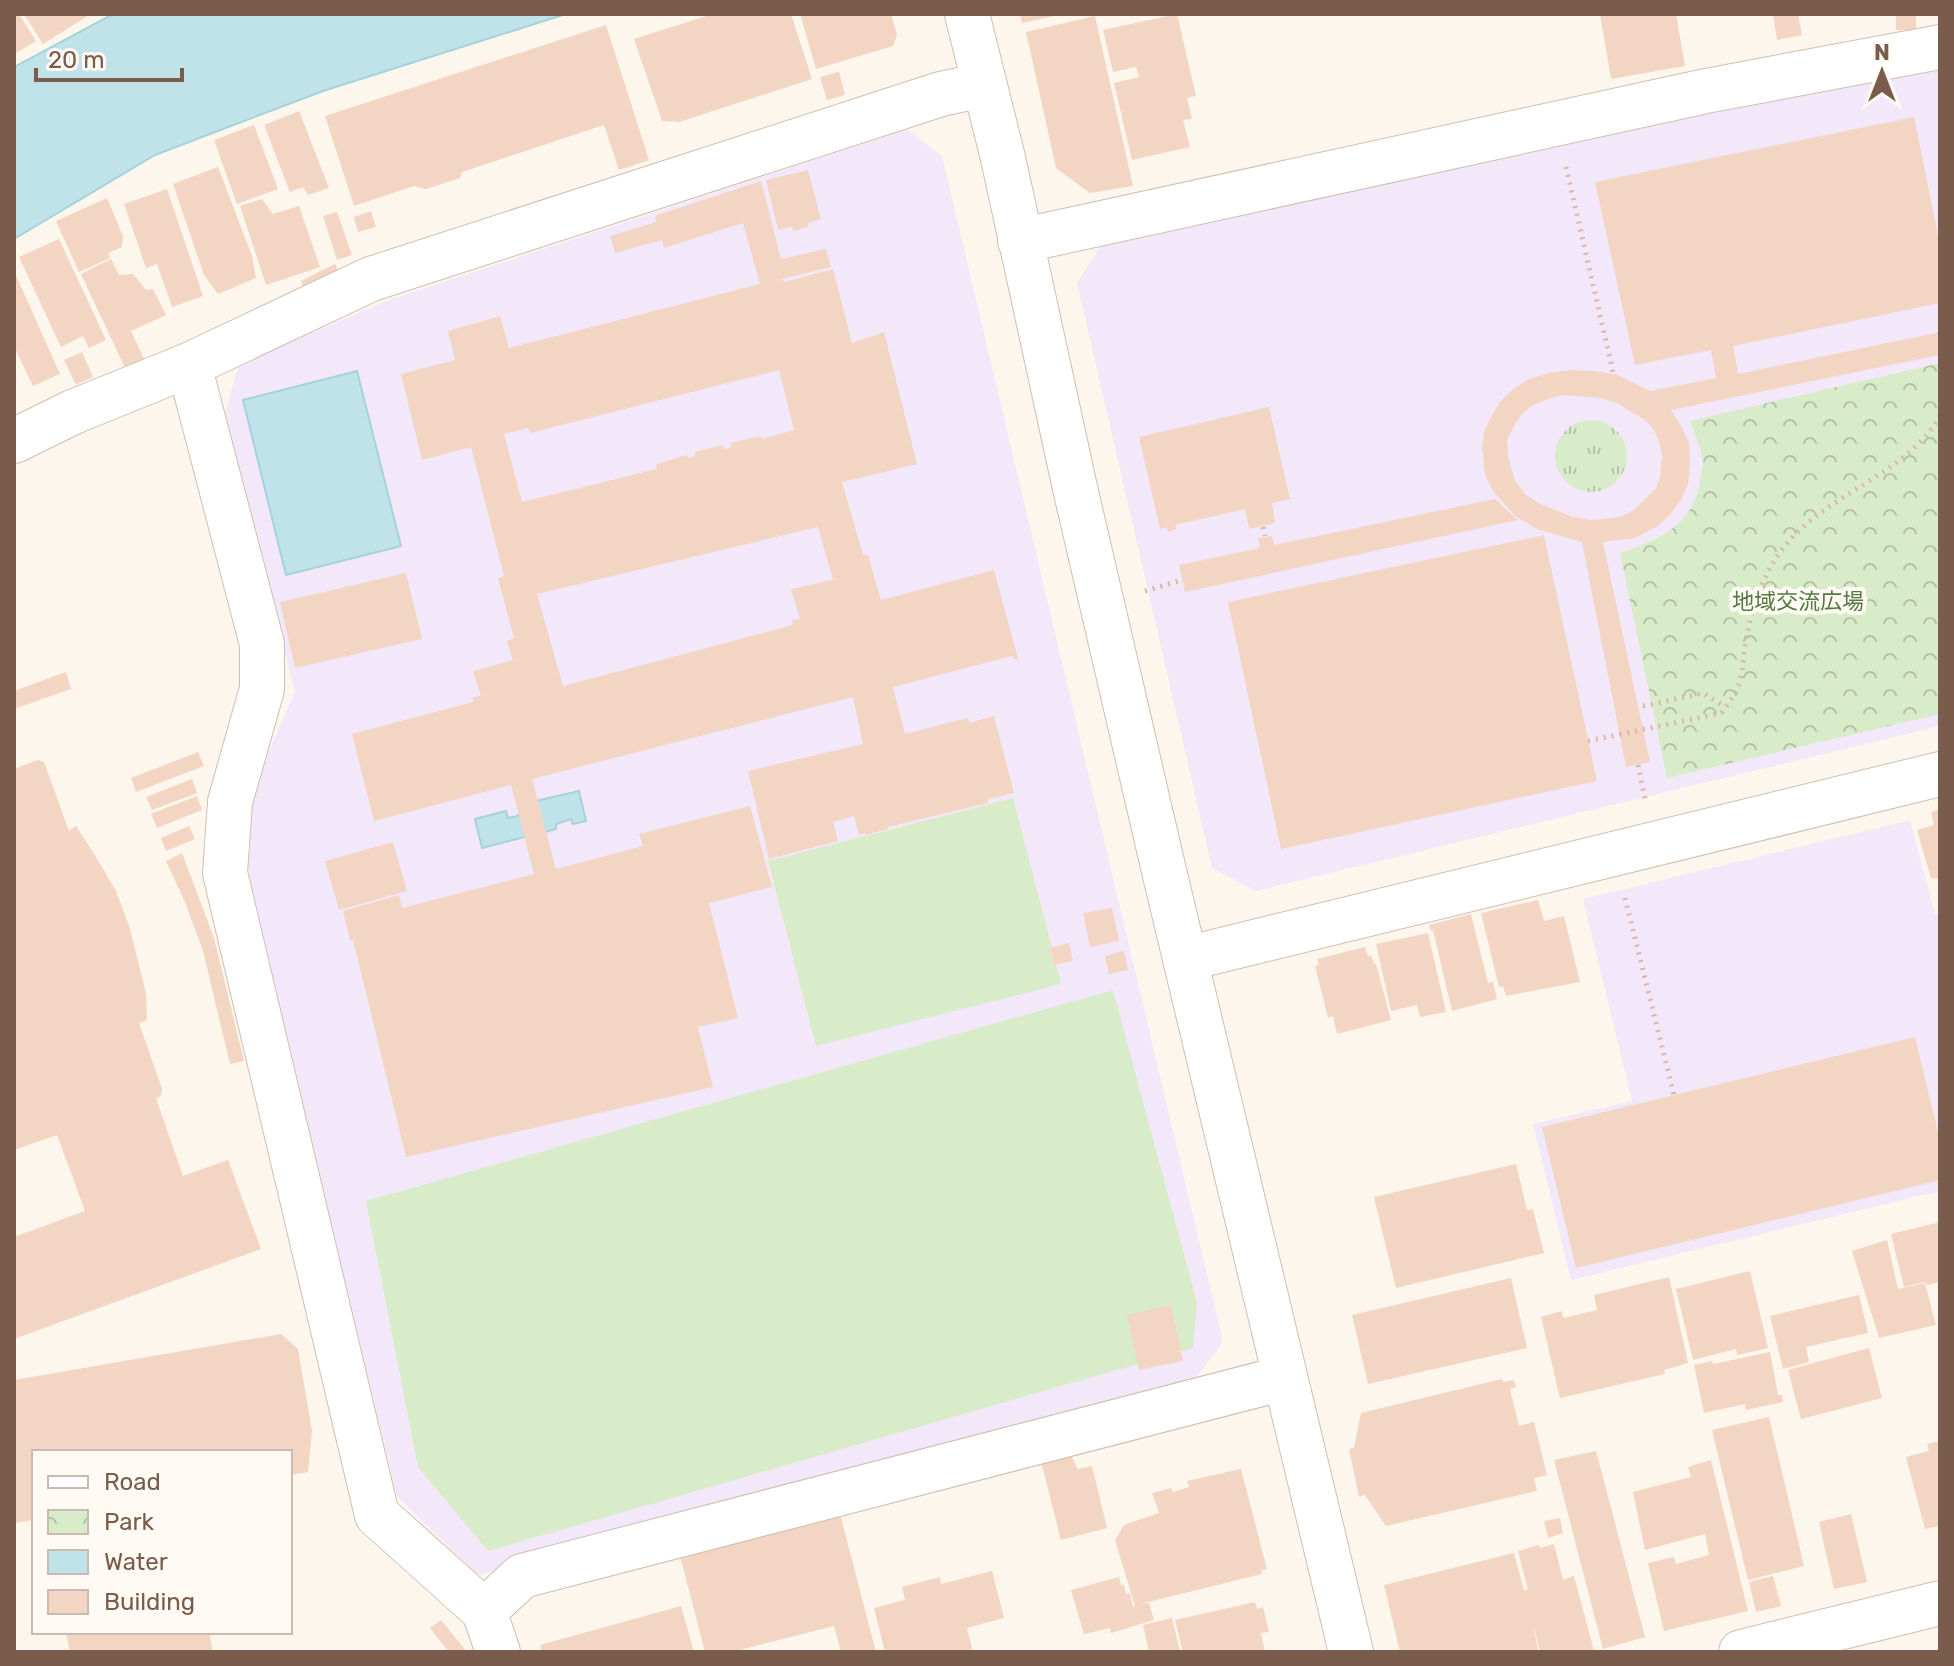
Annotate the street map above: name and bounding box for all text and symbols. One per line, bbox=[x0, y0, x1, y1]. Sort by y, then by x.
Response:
scale bar bbox=[36, 32, 182, 82]
north arrow bbox=[1842, 32, 1922, 112]
text: N bbox=[1874, 39, 1890, 66]
text: 20 m bbox=[48, 46, 105, 74]
park label: 地域交流広場 bbox=[1732, 588, 1864, 615]
legend bbox=[32, 1450, 292, 1634]
text: Road bbox=[104, 1468, 161, 1496]
text: Park bbox=[104, 1508, 155, 1536]
text: Water bbox=[104, 1548, 168, 1576]
text: Building bbox=[104, 1588, 195, 1616]

